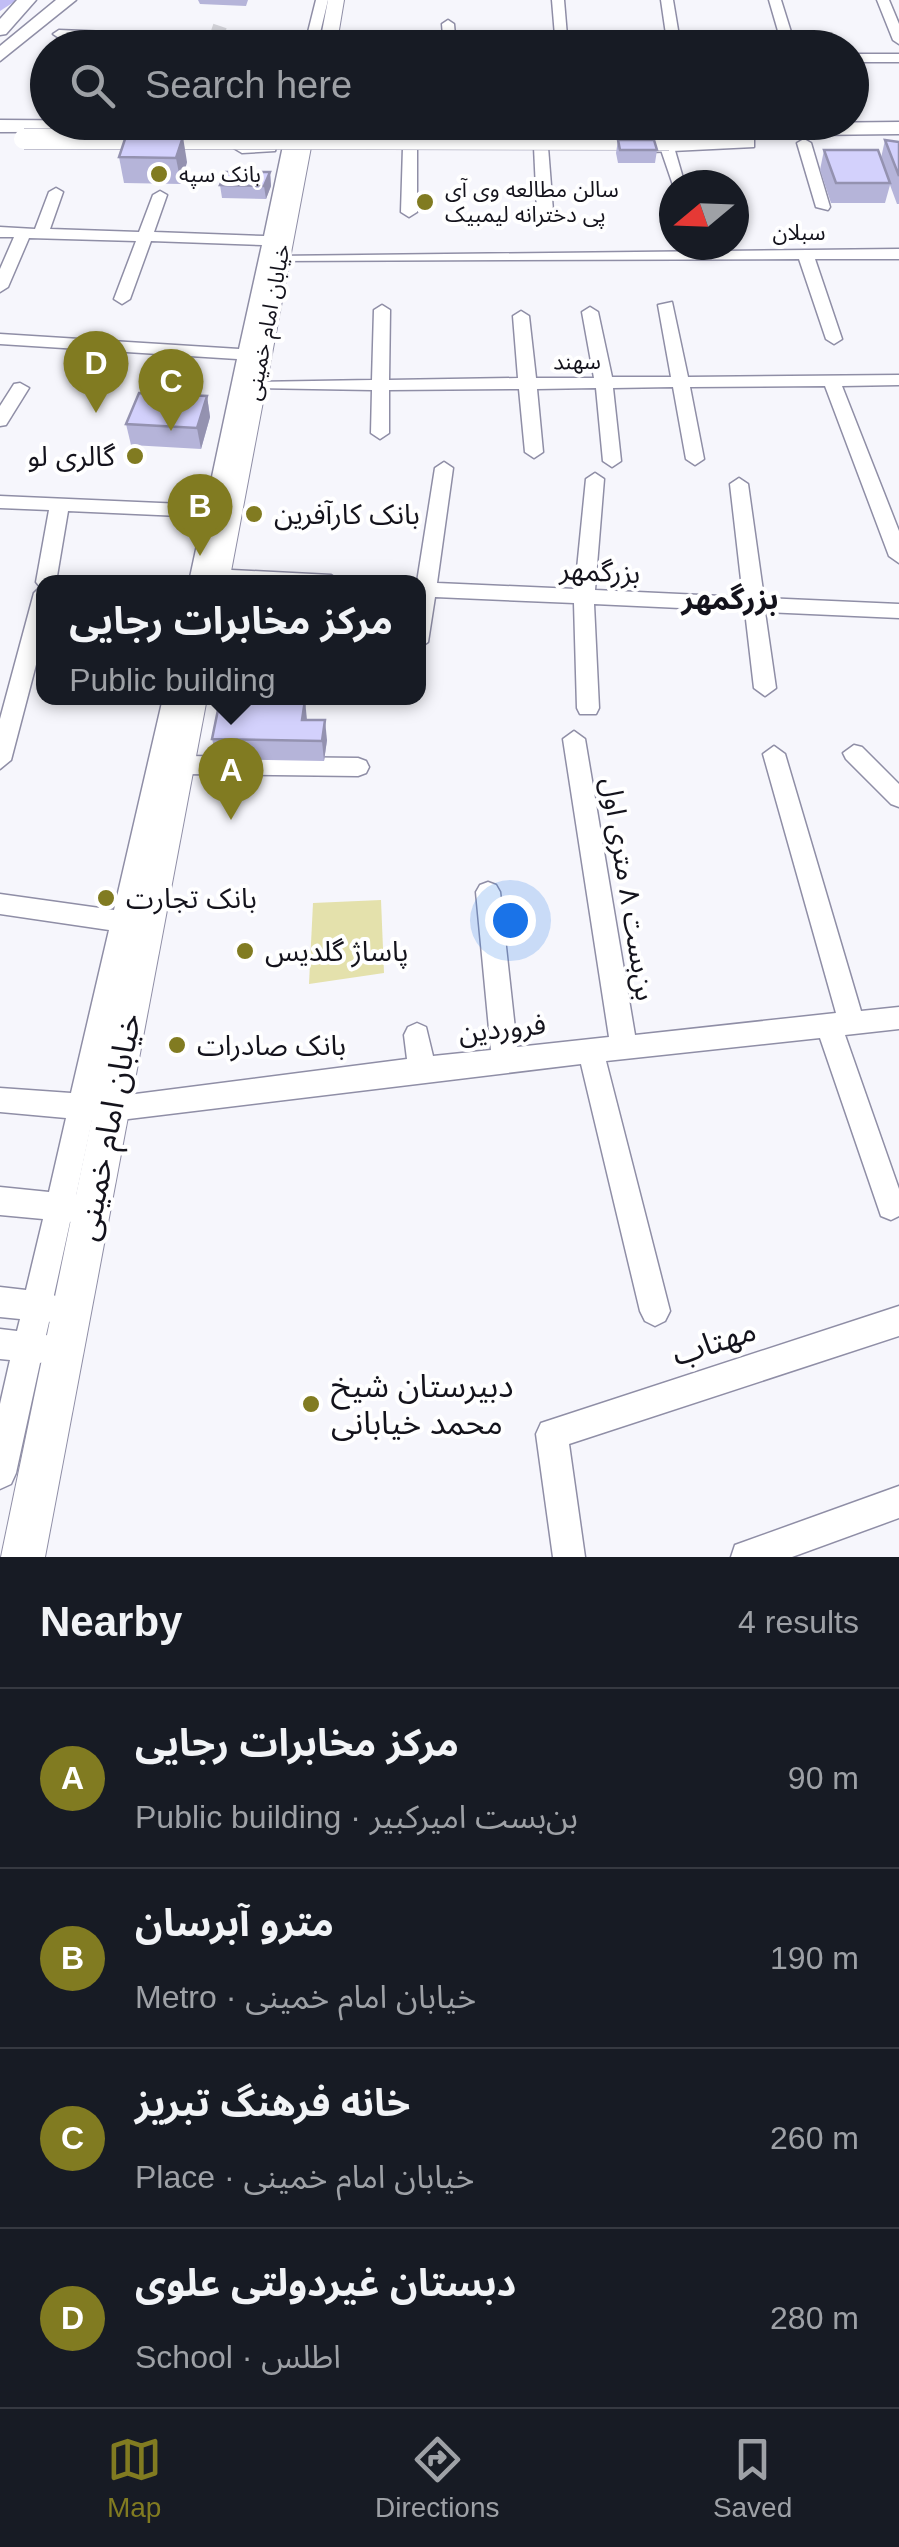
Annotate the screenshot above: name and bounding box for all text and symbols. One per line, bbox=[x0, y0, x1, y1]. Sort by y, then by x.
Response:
search box bbox=[30, 30, 869, 140]
icon: search bbox=[65, 58, 120, 113]
text: Search here bbox=[145, 64, 352, 106]
place label: بانک سپه bbox=[179, 162, 261, 189]
marker: بانک سپه bbox=[148, 163, 170, 185]
north arrow bbox=[659, 170, 749, 260]
place label: سالن مطالعه وی آی پی دخترانه لیمبیک bbox=[445, 177, 619, 229]
marker: سالن مطالعه وی آی پی دخترانه لیمبیک bbox=[414, 191, 436, 213]
street label: سبلان bbox=[772, 220, 826, 245]
street label: خیابان امام خمینی bbox=[240, 242, 299, 403]
pin: D bbox=[64, 330, 128, 413]
pin: C bbox=[138, 348, 204, 431]
street label: سهند bbox=[553, 349, 601, 374]
place label: گالری لو bbox=[27, 441, 115, 473]
marker: گالری لو bbox=[124, 445, 146, 467]
pin: B bbox=[168, 474, 232, 556]
place label: بانک کارآفرین bbox=[274, 499, 420, 531]
marker: بانک کارآفرین bbox=[243, 503, 265, 525]
street label: بزرگمهر bbox=[558, 554, 641, 590]
popup bbox=[36, 575, 426, 705]
district label: بزرگمهر bbox=[679, 582, 779, 616]
text: مرکز مخابرات رجایی bbox=[69, 600, 393, 642]
text: Public building bbox=[69, 662, 275, 698]
pin: A bbox=[198, 738, 264, 820]
street label: بن‌بست ۸ متری اول bbox=[595, 775, 661, 1003]
place label: بانک تجارت bbox=[126, 883, 257, 915]
marker: بانک تجارت bbox=[95, 887, 117, 909]
your location bbox=[485, 895, 536, 946]
place label: پاساژ گلدیس bbox=[265, 936, 408, 969]
marker: پاساژ گلدیس bbox=[234, 940, 256, 962]
street label: فروردین bbox=[457, 1008, 547, 1049]
street label: خیابان امام خمینی bbox=[68, 1010, 154, 1245]
place label: بانک صادرات bbox=[197, 1030, 346, 1062]
marker: بانک صادرات bbox=[166, 1034, 188, 1056]
street label: مهتاب bbox=[668, 1312, 760, 1372]
place label: دبیرستان شیخ محمد خیابانی bbox=[331, 1368, 513, 1441]
marker: دبیرستان شیخ محمد خیابانی bbox=[300, 1393, 322, 1415]
text: Nearby bbox=[40, 1598, 182, 1645]
text: 4 results bbox=[738, 1604, 859, 1640]
text: مرکز مخابرات رجایی bbox=[135, 1722, 459, 1764]
text: A bbox=[61, 1760, 84, 1796]
text: 90 m bbox=[788, 1760, 859, 1796]
text: Public building · بن‌بست امیرکبیر bbox=[135, 1799, 578, 1835]
text: مترو آبرسان bbox=[135, 1902, 334, 1944]
text: B bbox=[61, 1940, 84, 1976]
text: 190 m bbox=[770, 1940, 859, 1976]
text: Metro · خیابان امام خمینی bbox=[135, 1979, 476, 2015]
text: خانه فرهنگ تبریز bbox=[135, 2082, 410, 2124]
text: C bbox=[61, 2120, 84, 2156]
text: 260 m bbox=[770, 2120, 859, 2156]
text: Place · خیابان امام خمینی bbox=[135, 2159, 474, 2195]
text: دبستان غیردولتی علوی bbox=[135, 2262, 516, 2304]
text: D bbox=[61, 2300, 84, 2336]
text: 280 m bbox=[770, 2300, 859, 2336]
text: School · اطلس bbox=[135, 2339, 341, 2375]
tab: Map bbox=[107, 2432, 162, 2524]
tab: Directions bbox=[375, 2432, 500, 2524]
tab: Saved bbox=[713, 2432, 792, 2524]

